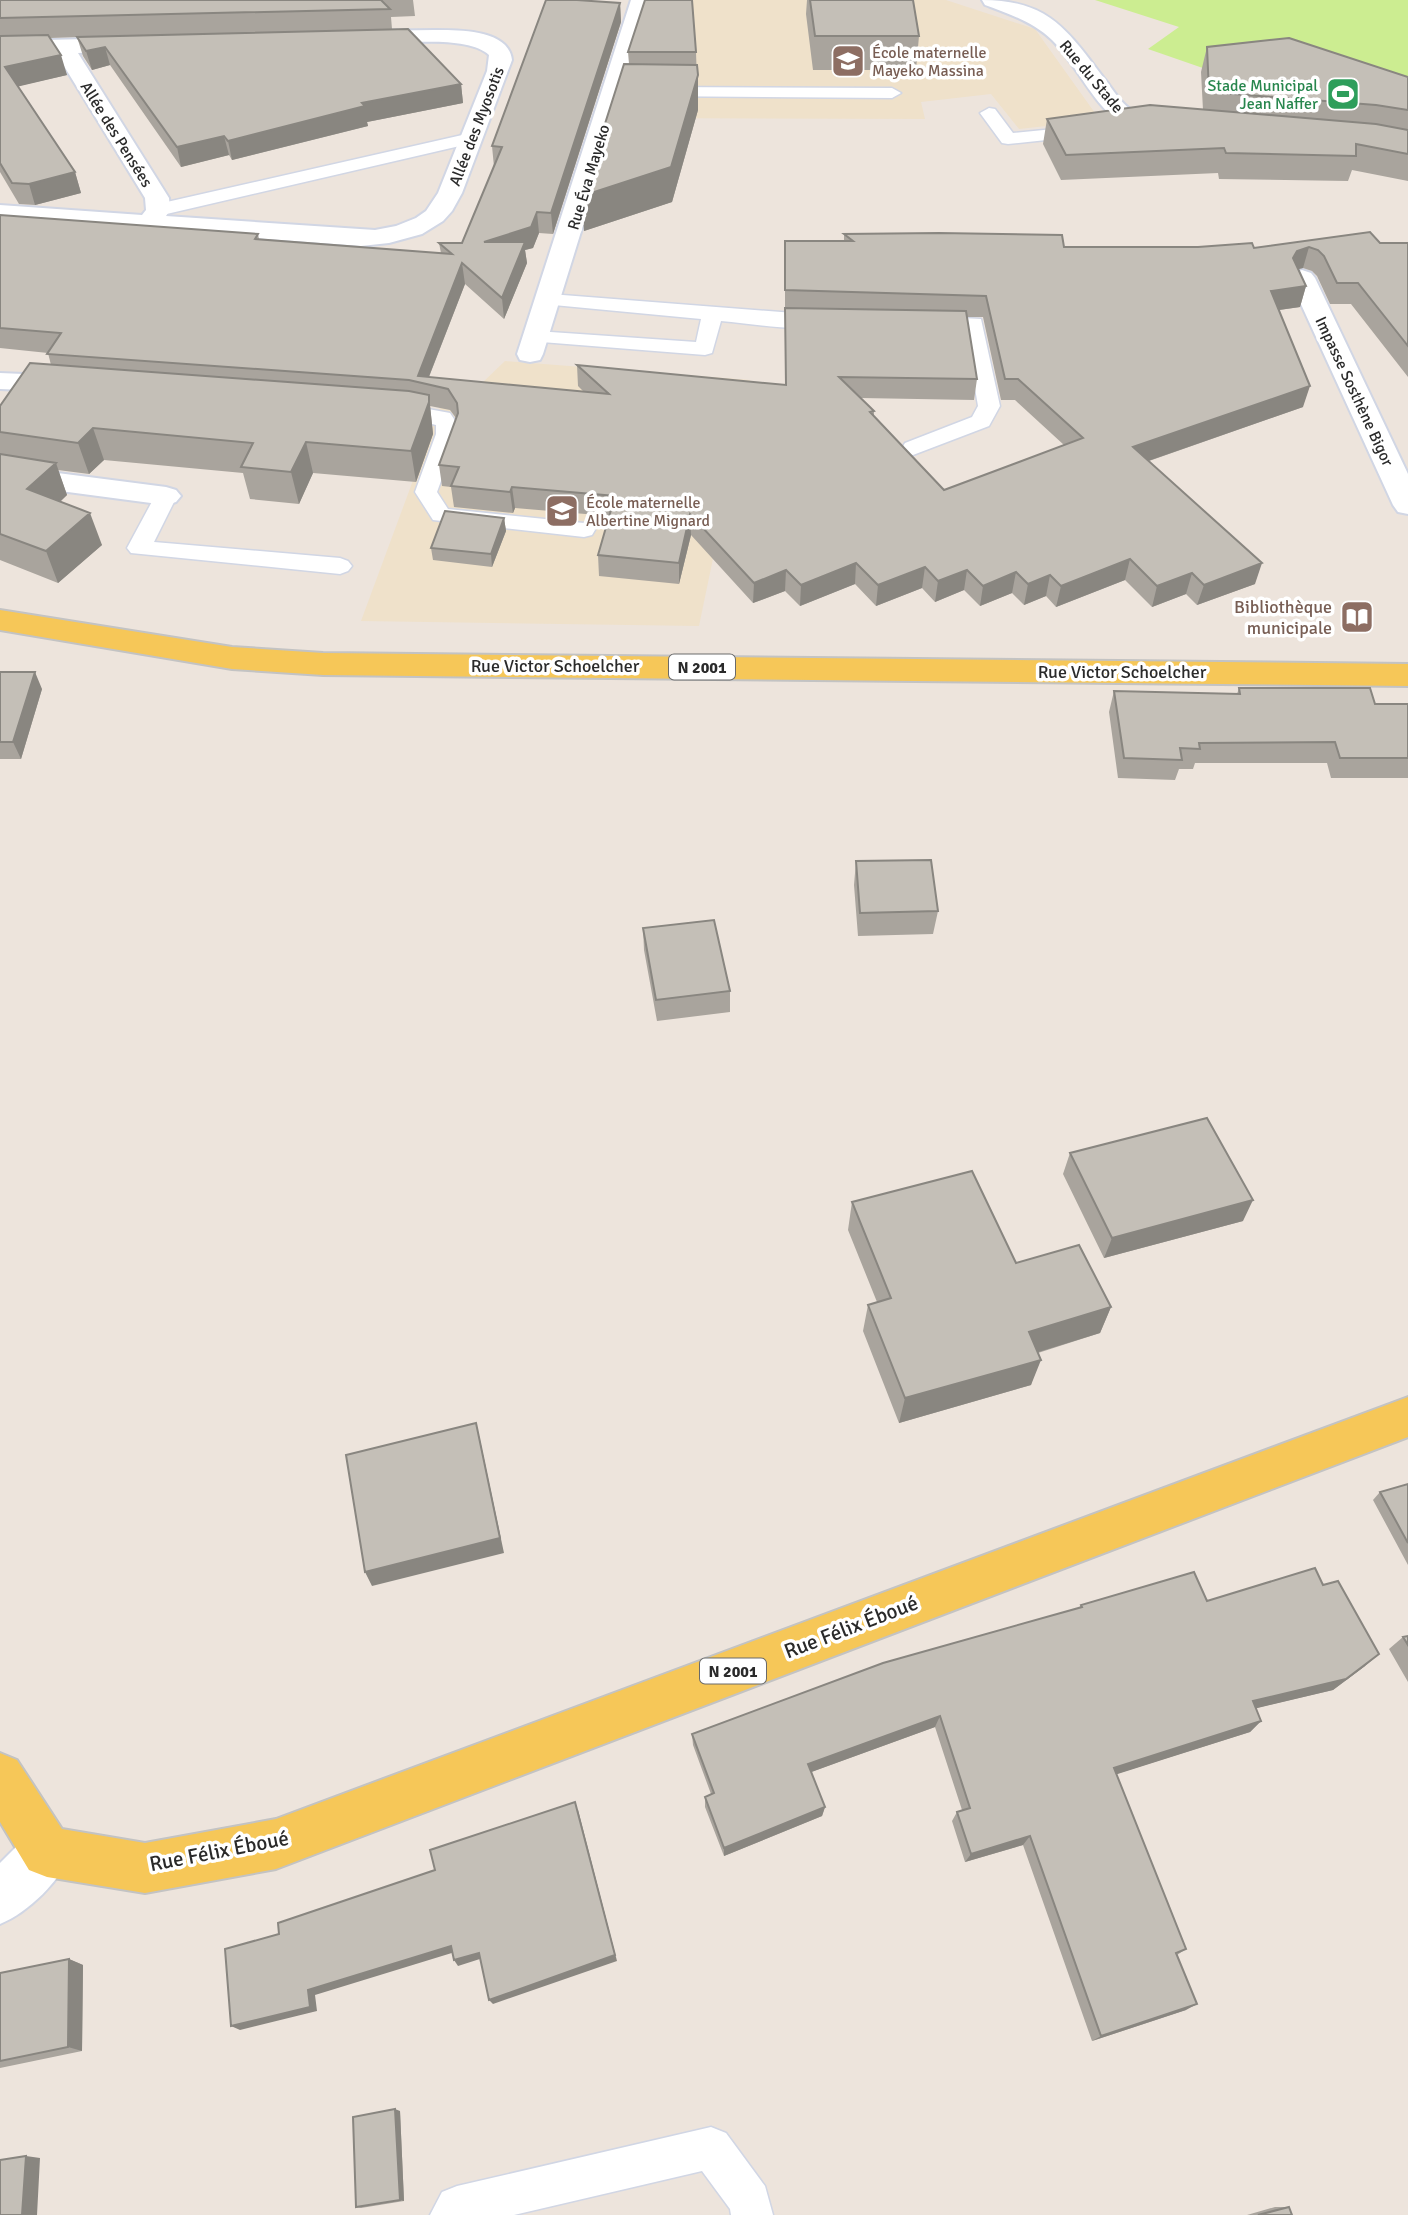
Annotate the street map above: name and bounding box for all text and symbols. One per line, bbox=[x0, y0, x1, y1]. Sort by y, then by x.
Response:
street label: Rue du Stade bbox=[1055, 36, 1128, 117]
school or university icon: École maternelle Mayeko Massina bbox=[829, 42, 867, 80]
place label: École maternelle Mayeko Massina bbox=[872, 43, 987, 81]
street label: Allée des Myosotis bbox=[445, 64, 509, 189]
sports icon: Stade Municipal Jean Naffer bbox=[1324, 75, 1362, 113]
place label: Stade Municipal Jean Naffer bbox=[1207, 76, 1318, 114]
street label: Allée des Pensées bbox=[76, 78, 157, 191]
street label: Rue Éva Mayeko bbox=[563, 122, 615, 233]
street label: Impasse Sosthène Bigor bbox=[1311, 313, 1398, 470]
school or university icon: École maternelle Albertine Mignard bbox=[543, 492, 581, 530]
place label: École maternelle Albertine Mignard bbox=[586, 493, 710, 531]
place label: Bibliothèque municipale bbox=[1234, 596, 1332, 639]
library icon: Bibliothèque municipale bbox=[1338, 598, 1376, 636]
road number: N 2001 bbox=[669, 654, 735, 680]
street label: Rue Victor Schoelcher bbox=[471, 655, 640, 677]
street label: Rue Victor Schoelcher bbox=[1038, 661, 1207, 683]
street label: Rue Félix Éboué bbox=[780, 1590, 922, 1664]
road number: N 2001 bbox=[700, 1658, 766, 1684]
street label: Rue Félix Éboué bbox=[147, 1825, 291, 1877]

